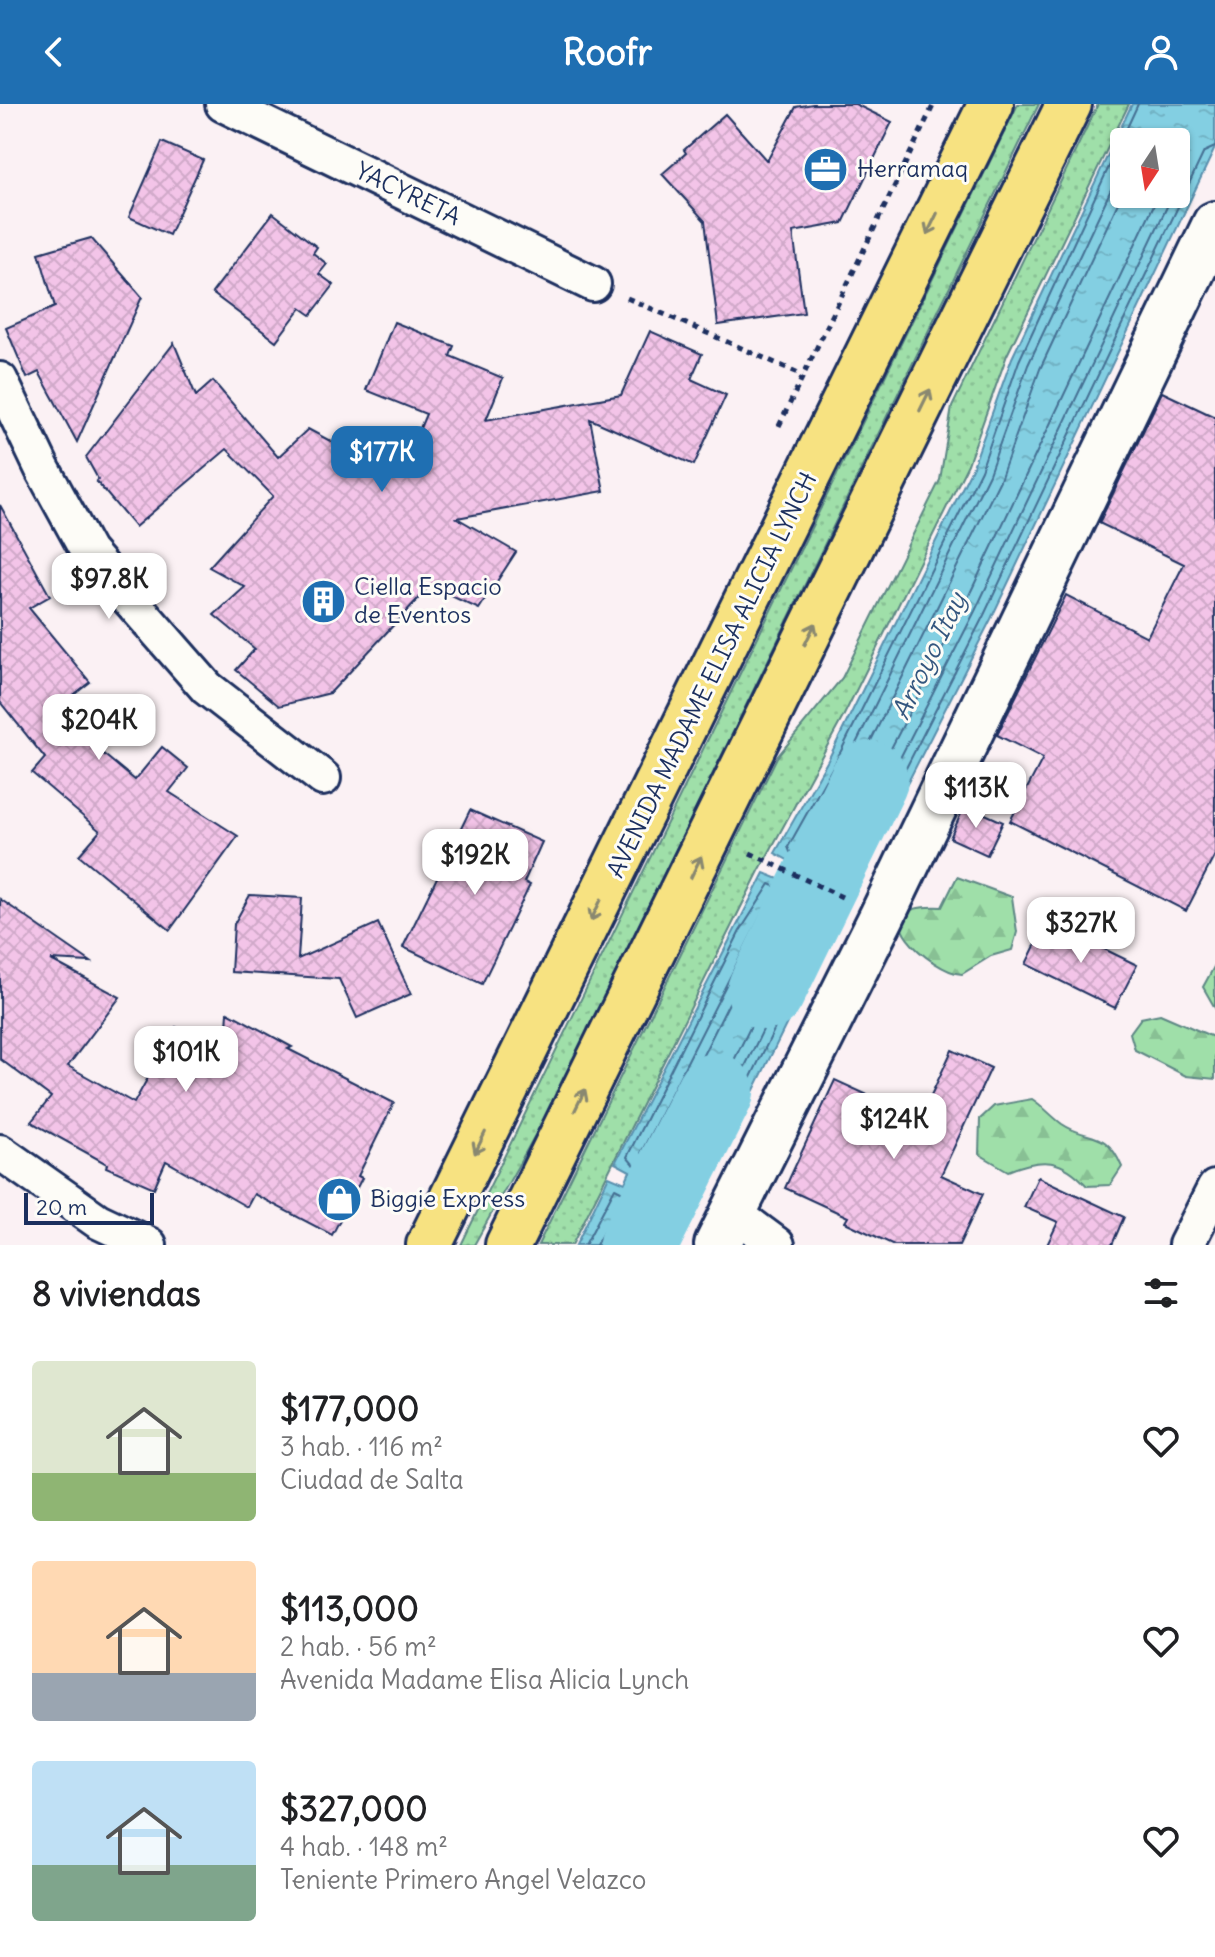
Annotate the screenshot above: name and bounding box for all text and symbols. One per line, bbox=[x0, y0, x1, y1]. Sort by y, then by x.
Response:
icon: back bbox=[32, 30, 76, 74]
text: Roofr bbox=[563, 30, 652, 75]
icon: person bbox=[1139, 30, 1183, 74]
north arrow bbox=[1110, 128, 1190, 208]
map controls bbox=[1110, 128, 1190, 208]
office icon: Herramaq bbox=[802, 145, 850, 193]
place label: Herramaq bbox=[857, 153, 968, 183]
street label: YACYRETA bbox=[351, 155, 466, 231]
one-way arrow bbox=[924, 212, 939, 236]
one-way arrow bbox=[917, 389, 933, 413]
pin: $177K bbox=[326, 426, 438, 494]
text: $177K bbox=[349, 435, 415, 468]
street label: AVENIDA MADAME ELISA ALICIA LYNCH bbox=[600, 467, 823, 882]
pin: $97.8K bbox=[44, 553, 174, 621]
text: $97.8K bbox=[70, 562, 148, 595]
place label: Ciella Espacio de Eventos bbox=[354, 571, 502, 629]
building icon: Ciella Espacio de Eventos bbox=[299, 577, 347, 625]
water label: Arroyo Itay bbox=[884, 585, 974, 724]
one-way arrow bbox=[803, 622, 818, 646]
pin: $204K bbox=[43, 694, 155, 762]
text: $204K bbox=[61, 703, 137, 736]
pin: $113K bbox=[920, 762, 1032, 830]
text: $113K bbox=[943, 771, 1009, 804]
pin: $192K bbox=[419, 829, 531, 897]
text: $192K bbox=[440, 838, 510, 871]
one-way arrow bbox=[689, 856, 704, 879]
pin: $327K bbox=[1025, 897, 1137, 965]
one-way arrow bbox=[588, 898, 603, 922]
text: $327K bbox=[1045, 906, 1117, 939]
pin: $101K bbox=[130, 1026, 242, 1094]
text: $101K bbox=[152, 1035, 220, 1068]
one-way arrow bbox=[573, 1088, 588, 1112]
pin: $124K bbox=[838, 1093, 950, 1161]
text: $124K bbox=[859, 1102, 929, 1135]
one-way arrow bbox=[472, 1131, 487, 1155]
shop icon: Biggie Express bbox=[315, 1175, 363, 1223]
place label: Biggie Express bbox=[370, 1183, 525, 1213]
scale bar bbox=[24, 1189, 154, 1225]
text: 20 m bbox=[36, 1193, 87, 1221]
icon: filters bbox=[1139, 1271, 1183, 1315]
text: 8 viviendas bbox=[32, 1272, 201, 1315]
text: $177,000 bbox=[280, 1387, 419, 1430]
icon: home bbox=[96, 1393, 192, 1489]
icon: heart bbox=[1139, 1419, 1183, 1463]
text: 3 hab. · 116 m² bbox=[280, 1430, 443, 1463]
text: Ciudad de Salta bbox=[280, 1463, 464, 1496]
text: $113,000 bbox=[280, 1587, 419, 1630]
icon: home bbox=[96, 1593, 192, 1689]
icon: heart bbox=[1139, 1619, 1183, 1663]
text: 2 hab. · 56 m² bbox=[280, 1630, 437, 1663]
text: Avenida Madame Elisa Alicia Lynch bbox=[280, 1663, 689, 1696]
text: $327,000 bbox=[280, 1787, 428, 1830]
icon: home bbox=[96, 1793, 192, 1889]
icon: heart bbox=[1139, 1819, 1183, 1863]
text: 4 hab. · 148 m² bbox=[280, 1830, 448, 1863]
text: Teniente Primero Angel Velazco bbox=[280, 1863, 646, 1896]

